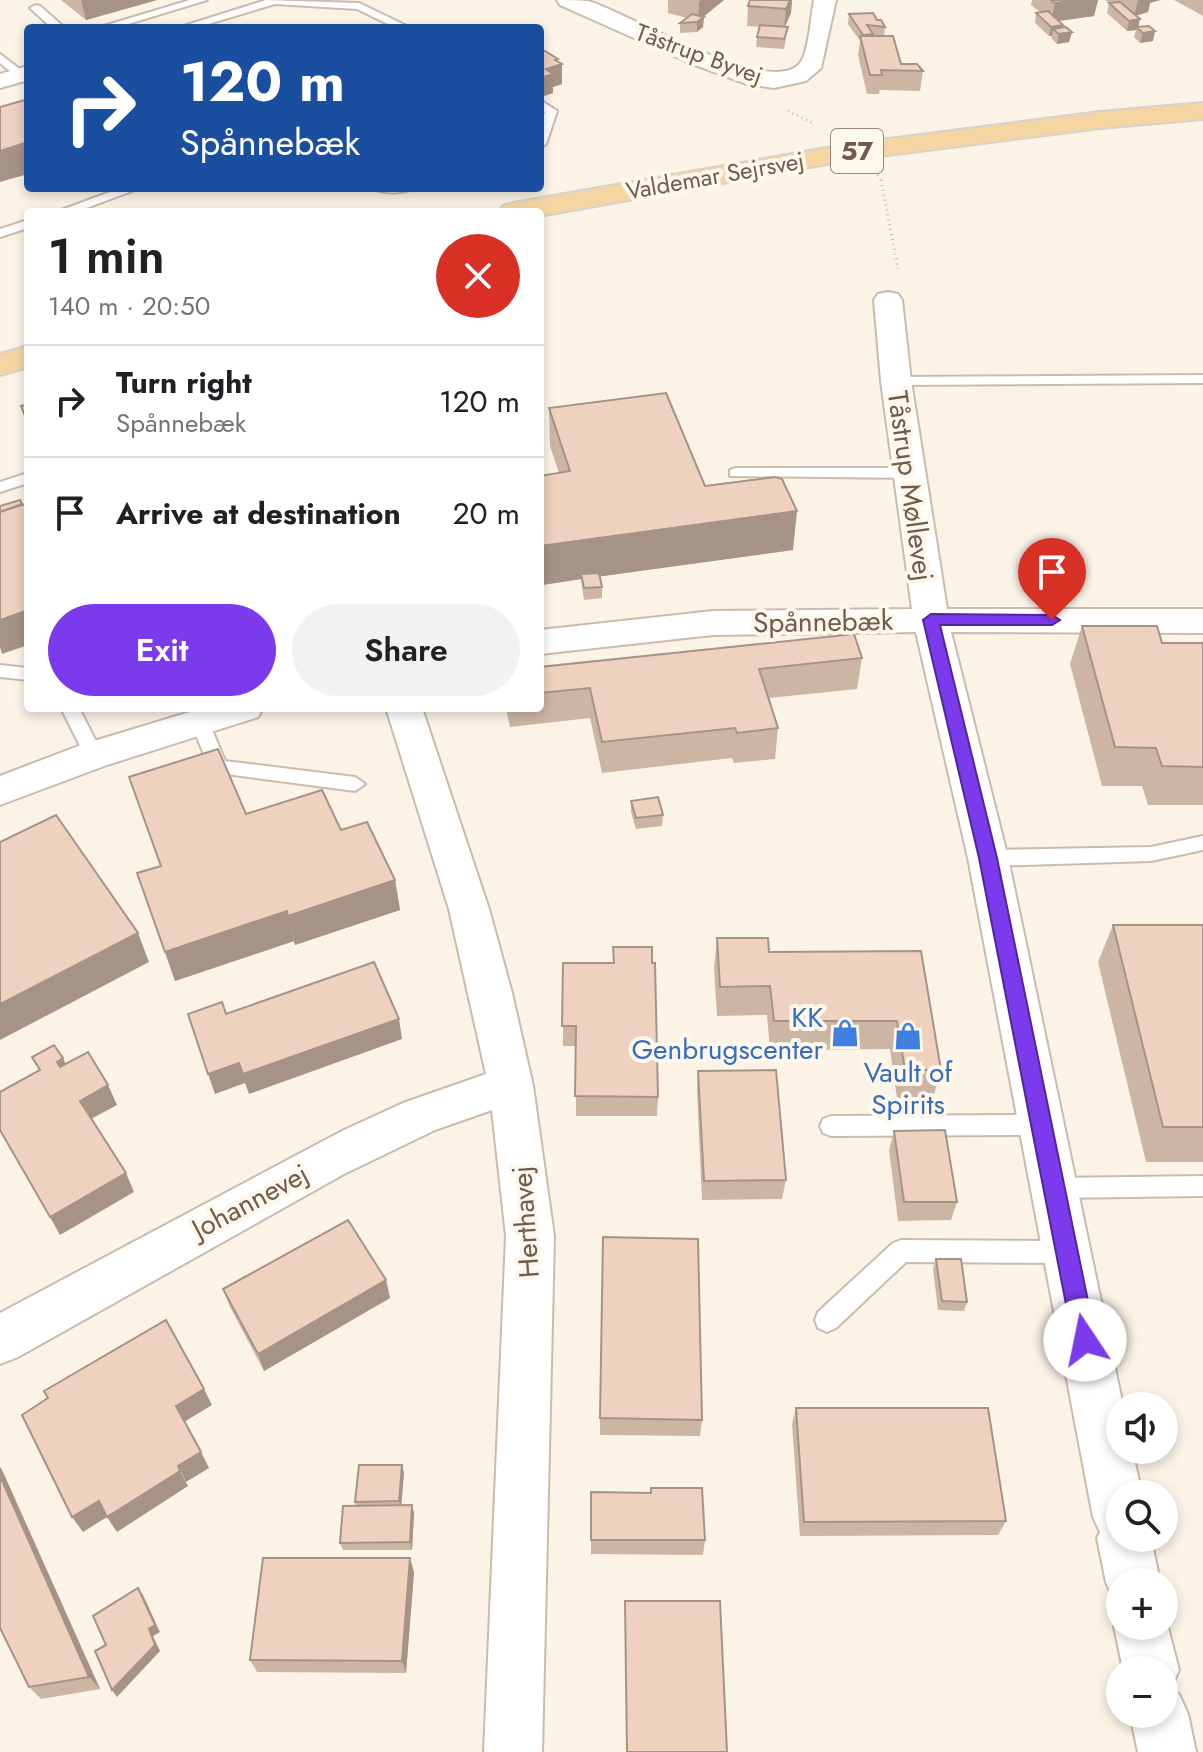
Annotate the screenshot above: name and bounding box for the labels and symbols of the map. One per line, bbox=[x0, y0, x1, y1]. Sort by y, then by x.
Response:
street label: Tåstrup Byvej bbox=[631, 14, 768, 93]
road number: 57 bbox=[831, 129, 883, 173]
street label: Valdemar Sejrsvej bbox=[623, 143, 807, 208]
street label: Tåstrup Møllevej bbox=[877, 388, 944, 584]
pin bbox=[1018, 538, 1086, 620]
street label: Spånnebæk bbox=[753, 600, 894, 643]
place label: KK Genbrugscenter bbox=[631, 997, 823, 1070]
shop icon: KK Genbrugscenter bbox=[830, 1018, 860, 1048]
shop icon: Vault of Spirits bbox=[893, 1021, 923, 1051]
place label: Vault of Spirits bbox=[864, 1052, 953, 1125]
street label: Johannevej bbox=[181, 1154, 316, 1251]
street label: Herthavej bbox=[501, 1165, 550, 1279]
position arrow bbox=[1043, 1298, 1127, 1382]

